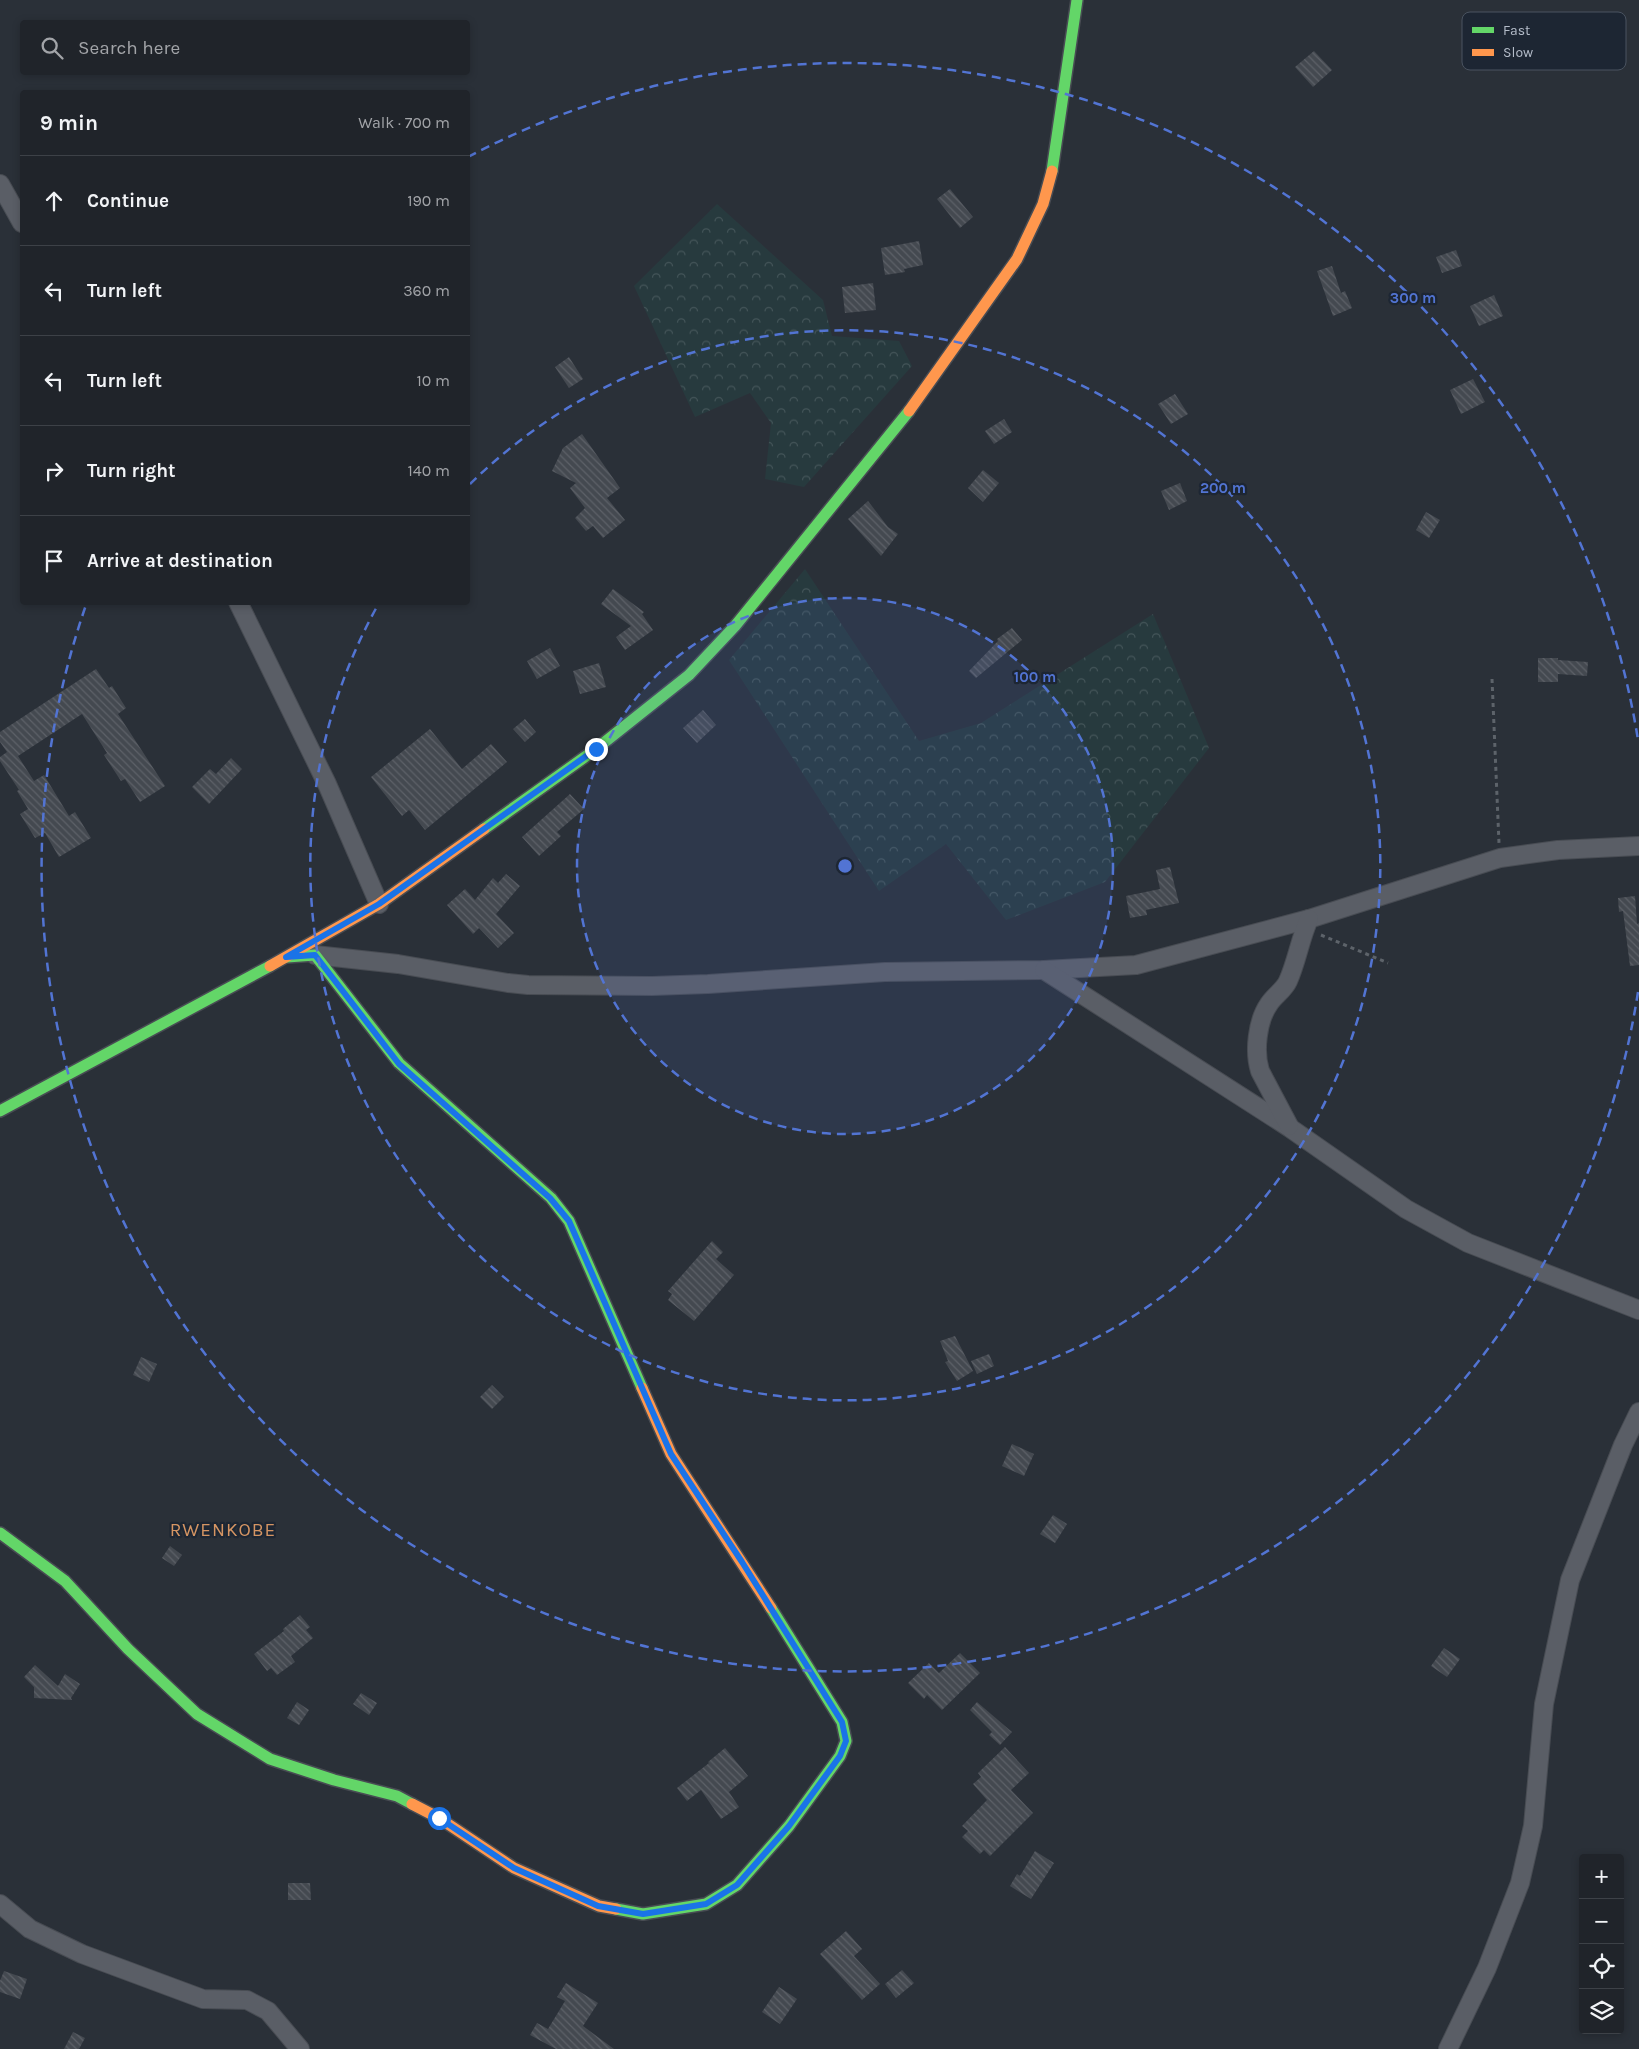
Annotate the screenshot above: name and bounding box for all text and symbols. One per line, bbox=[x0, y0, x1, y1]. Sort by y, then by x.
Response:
legend bbox=[1462, 12, 1626, 70]
search box bbox=[20, 20, 470, 75]
text: Fast bbox=[1503, 22, 1530, 39]
icon: search bbox=[38, 34, 66, 62]
text: Search here bbox=[78, 37, 180, 59]
text: Slow bbox=[1503, 44, 1533, 61]
text: 9 min bbox=[40, 111, 98, 135]
text: Walk · 700 m bbox=[358, 113, 450, 132]
icon: ahead bbox=[40, 187, 68, 215]
text: Continue bbox=[87, 190, 169, 212]
text: 190 m bbox=[407, 191, 450, 210]
icon: left bbox=[40, 277, 68, 305]
text: Turn left bbox=[87, 280, 162, 302]
text: 360 m bbox=[403, 281, 450, 300]
text: 300 m bbox=[1390, 289, 1436, 307]
icon: left bbox=[40, 367, 68, 395]
text: Turn left bbox=[87, 370, 162, 392]
text: 10 m bbox=[416, 371, 450, 390]
icon: right bbox=[40, 457, 68, 485]
text: Turn right bbox=[87, 460, 176, 482]
text: 140 m bbox=[408, 461, 450, 480]
text: 200 m bbox=[1200, 479, 1246, 497]
icon: arrive bbox=[40, 547, 68, 575]
text: Arrive at destination bbox=[87, 550, 273, 572]
text: 100 m bbox=[1014, 668, 1056, 686]
route end bbox=[585, 738, 608, 761]
centre of rings bbox=[836, 857, 854, 875]
district label: RWENKOBE bbox=[170, 1519, 276, 1541]
route start bbox=[428, 1807, 451, 1830]
map controls bbox=[1579, 1854, 1624, 2034]
button: + bbox=[1579, 1854, 1624, 1899]
button: − bbox=[1579, 1899, 1624, 1944]
button: locate bbox=[1579, 1944, 1624, 1989]
button: layers bbox=[1579, 1989, 1624, 2034]

